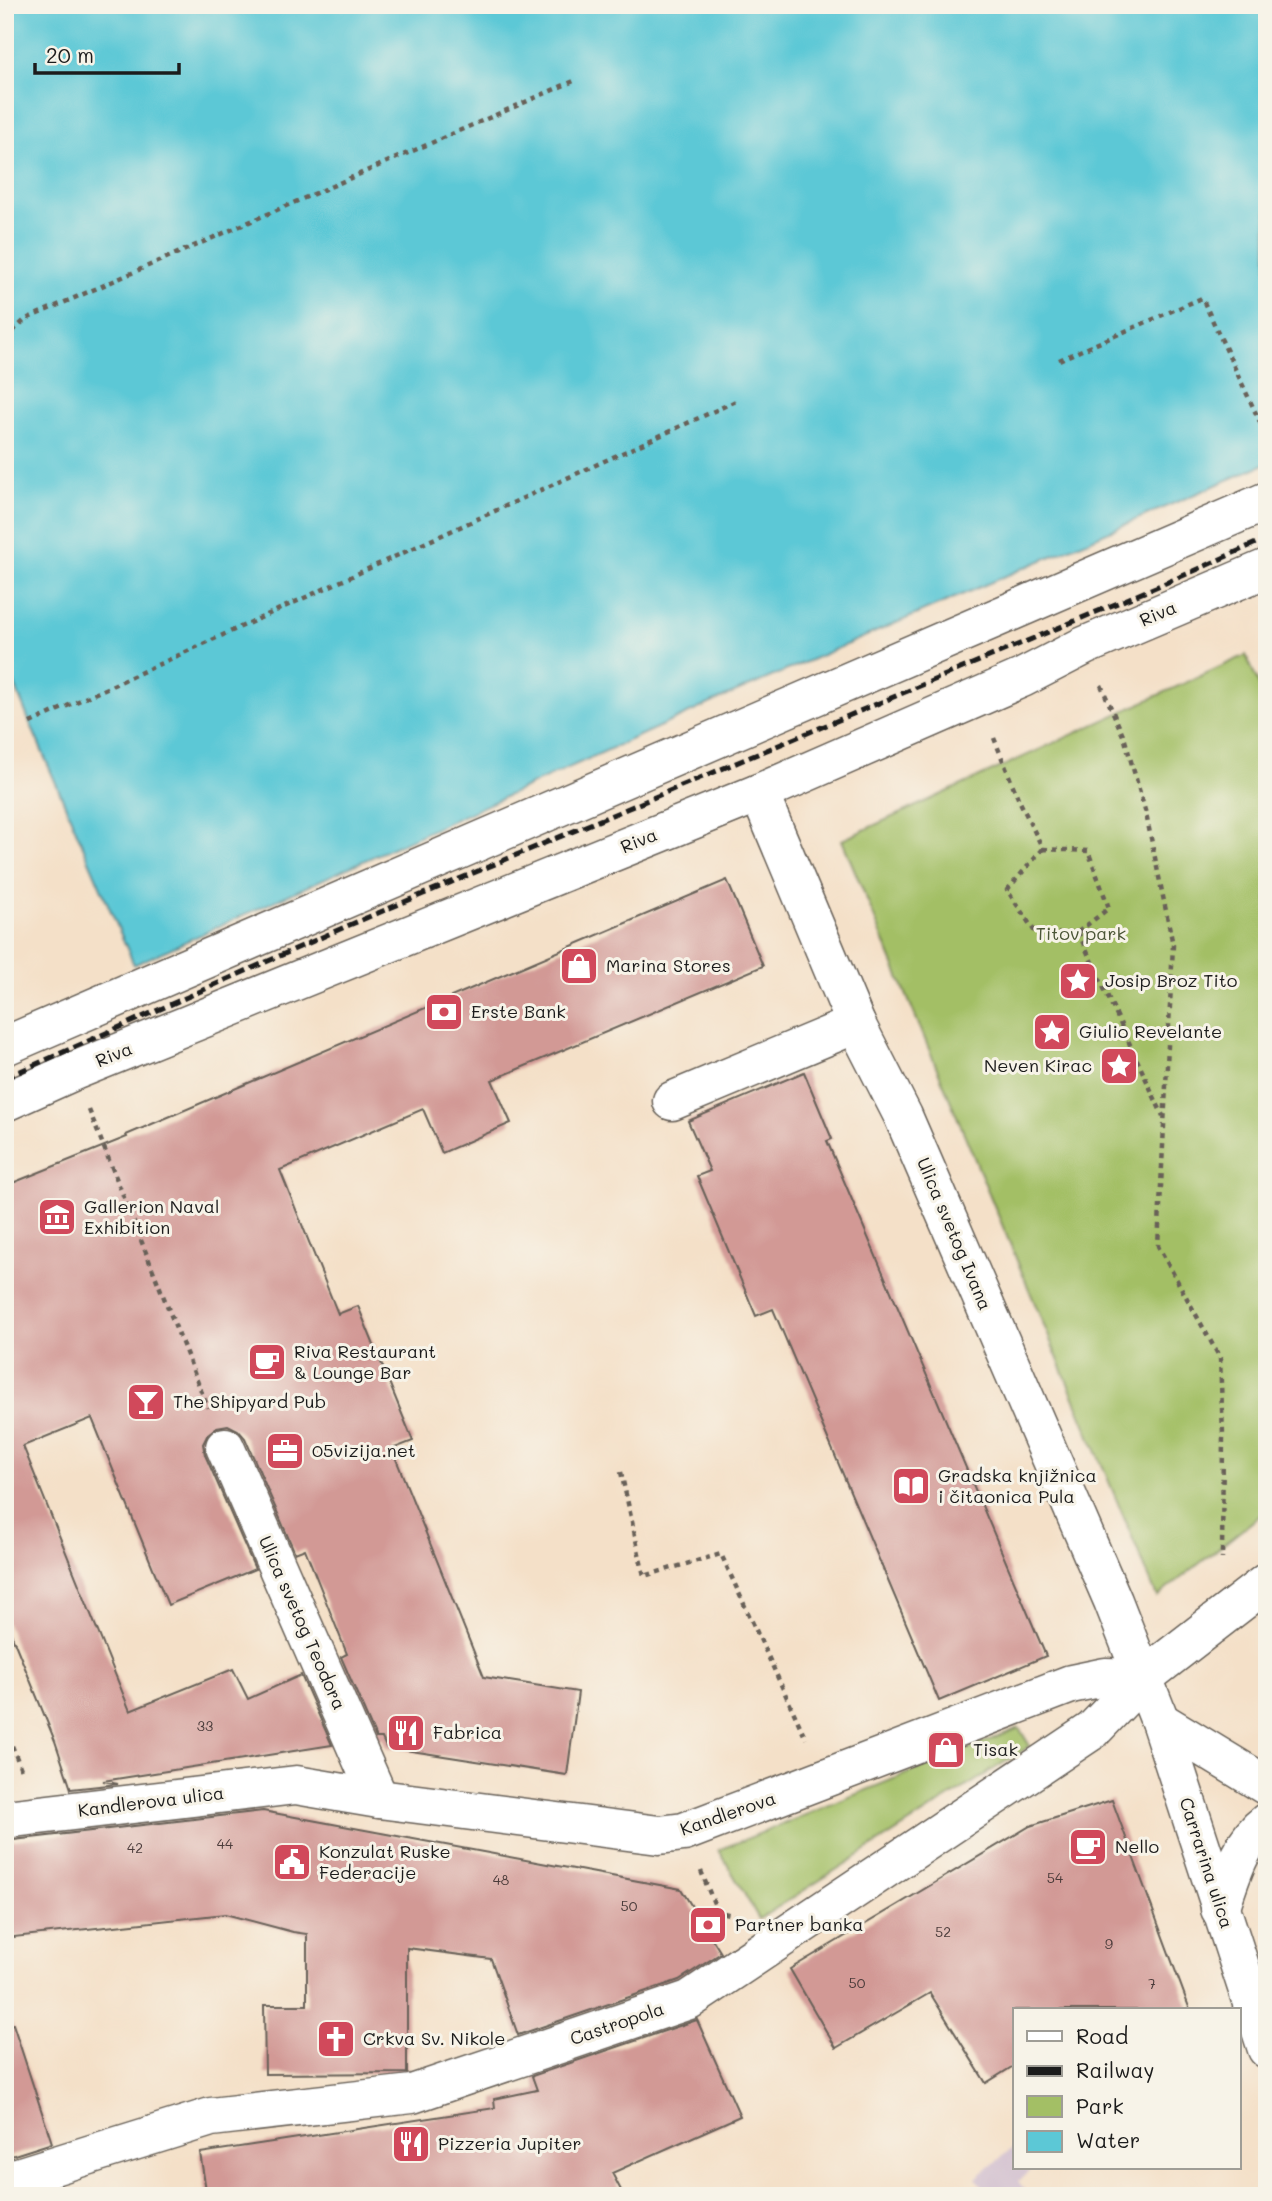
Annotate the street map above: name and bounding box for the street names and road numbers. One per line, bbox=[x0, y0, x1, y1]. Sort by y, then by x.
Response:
street label: Riva bbox=[1136, 595, 1180, 632]
street label: Riva bbox=[617, 822, 661, 858]
street label: Riva bbox=[92, 1036, 136, 1072]
street label: Ulica svetog Ivana bbox=[912, 1154, 998, 1314]
street label: Ulica svetog Teodora bbox=[254, 1532, 352, 1713]
street label: Kandlerova ulica bbox=[76, 1780, 225, 1822]
street label: Kandlerova bbox=[677, 1785, 779, 1841]
street label: Carrarina ulica bbox=[1174, 1794, 1239, 1931]
street label: Castropola bbox=[566, 1996, 667, 2050]

